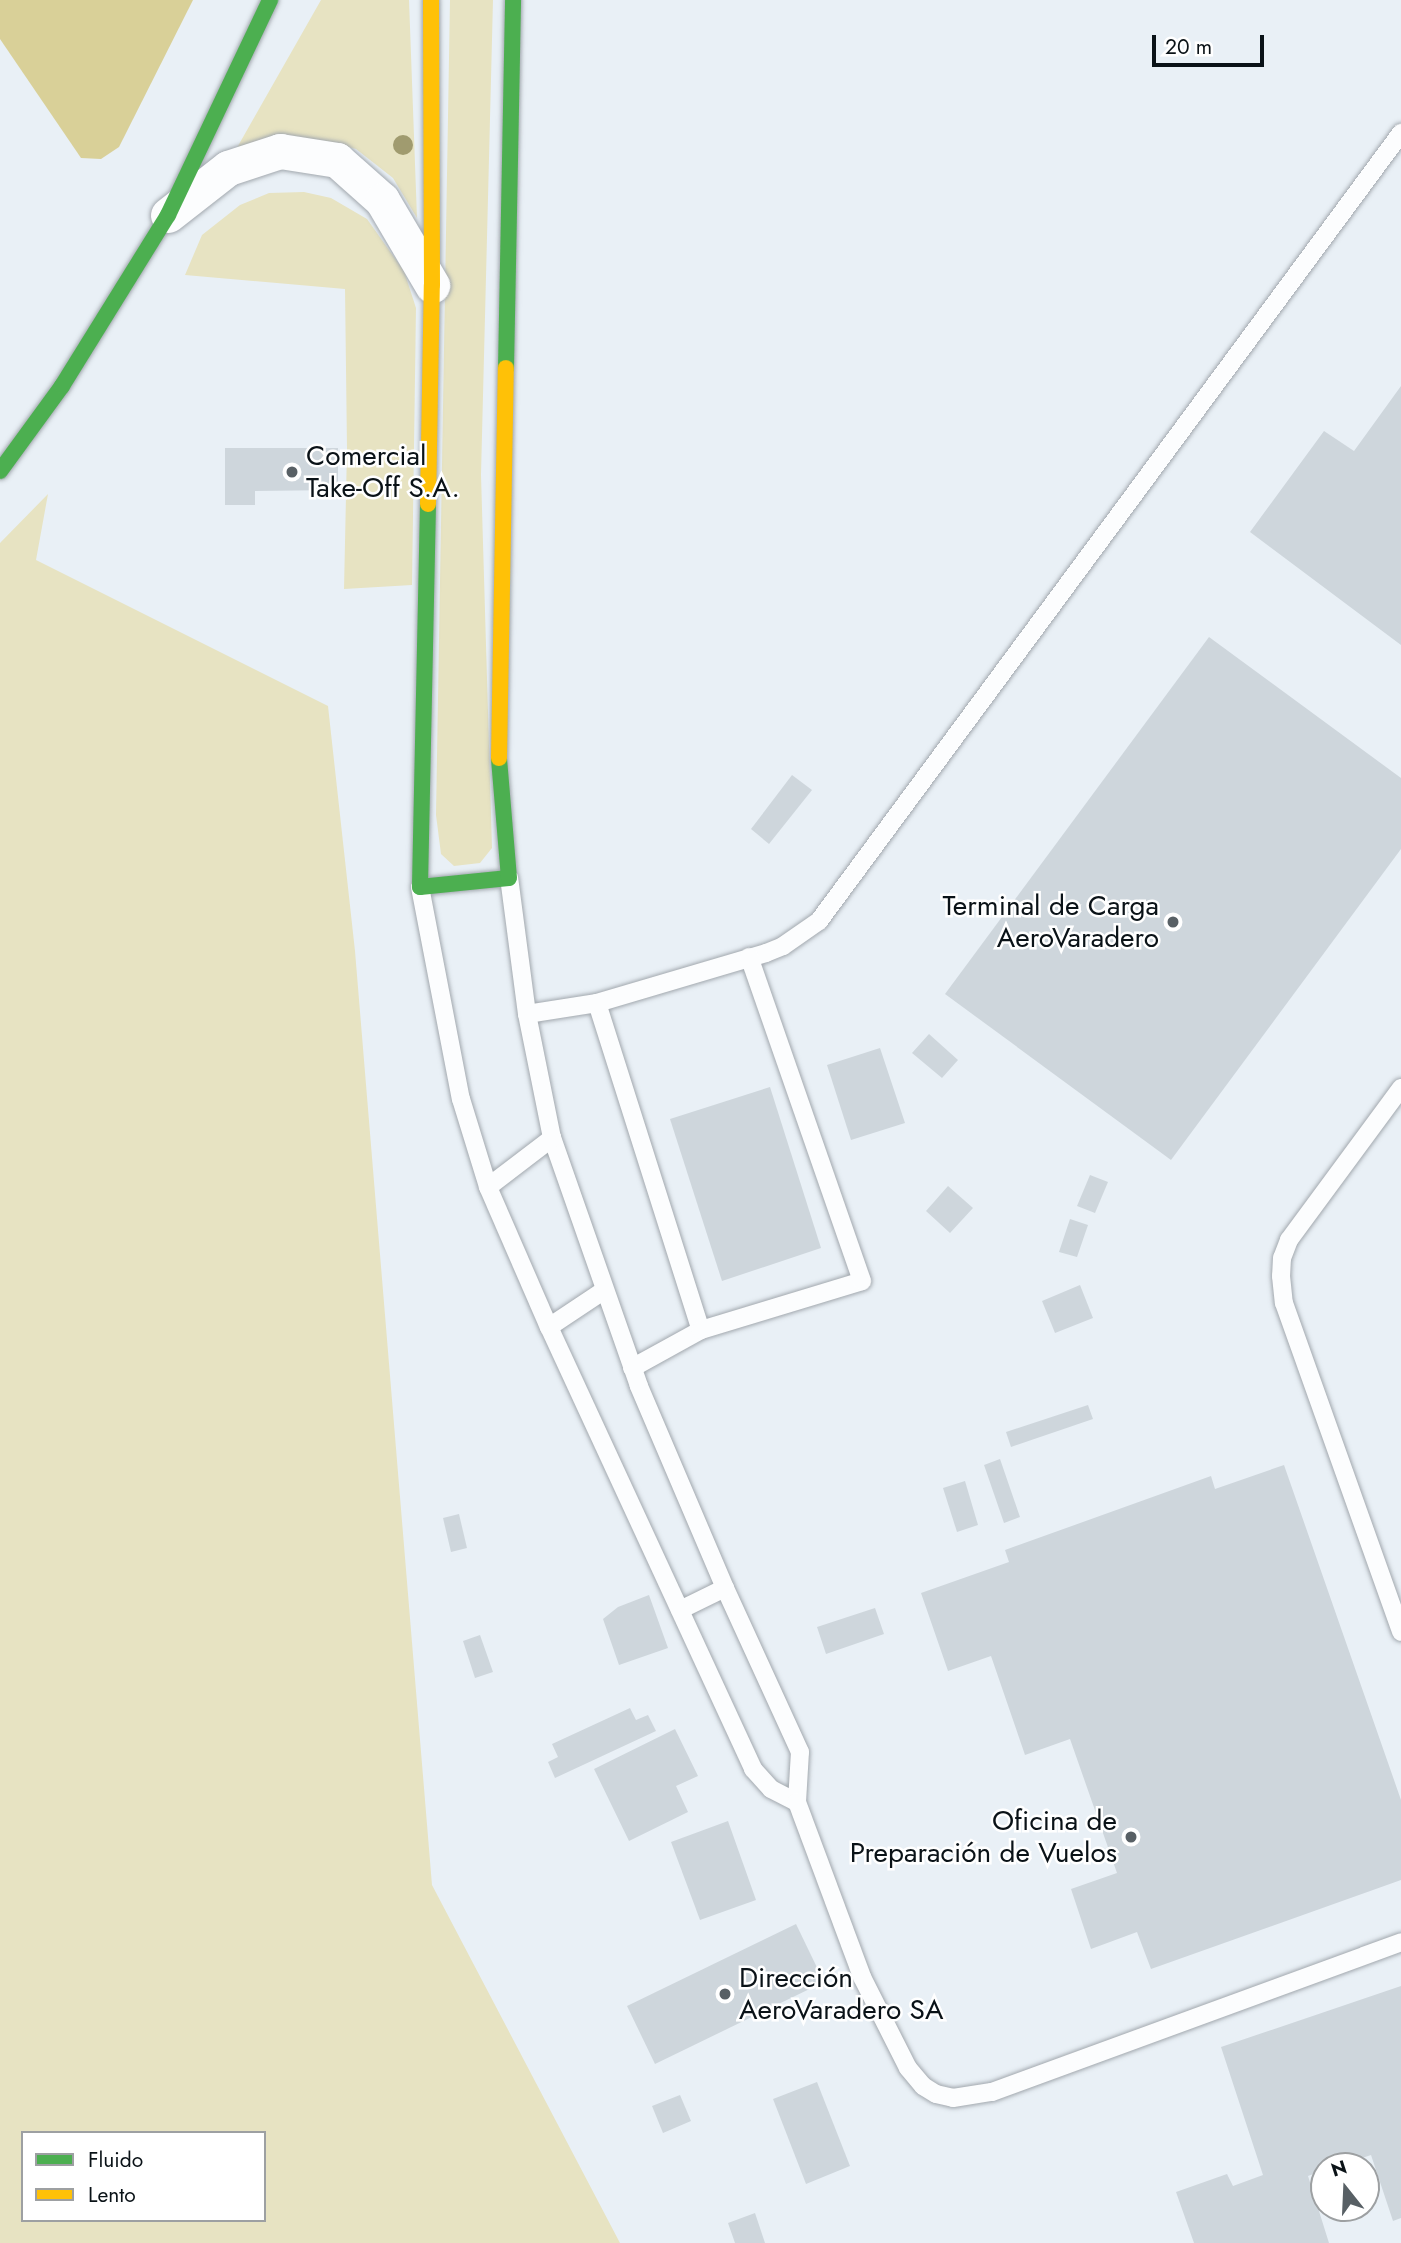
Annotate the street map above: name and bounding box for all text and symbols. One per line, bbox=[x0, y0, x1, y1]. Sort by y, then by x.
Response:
scale bar bbox=[1156, 21, 1268, 65]
text: 20 m bbox=[1165, 32, 1212, 62]
place label: Comercial Take-Off S.A. bbox=[306, 439, 460, 505]
marker: Comercial Take-Off S.A. bbox=[284, 464, 300, 480]
place label: Terminal de Carga AeroVaradero bbox=[943, 889, 1159, 955]
marker: Terminal de Carga AeroVaradero bbox=[1165, 914, 1181, 930]
place label: Oficina de Preparación de Vuelos bbox=[850, 1804, 1117, 1870]
marker: Oficina de Preparación de Vuelos bbox=[1123, 1829, 1139, 1845]
place label: Dirección AeroVaradero SA bbox=[739, 1961, 943, 2027]
marker: Dirección AeroVaradero SA bbox=[717, 1986, 733, 2002]
legend bbox=[21, 2131, 266, 2222]
text: Fluido bbox=[88, 2145, 143, 2175]
north arrow bbox=[1310, 2152, 1380, 2222]
text: N bbox=[1328, 2153, 1350, 2184]
text: Lento bbox=[88, 2180, 136, 2210]

